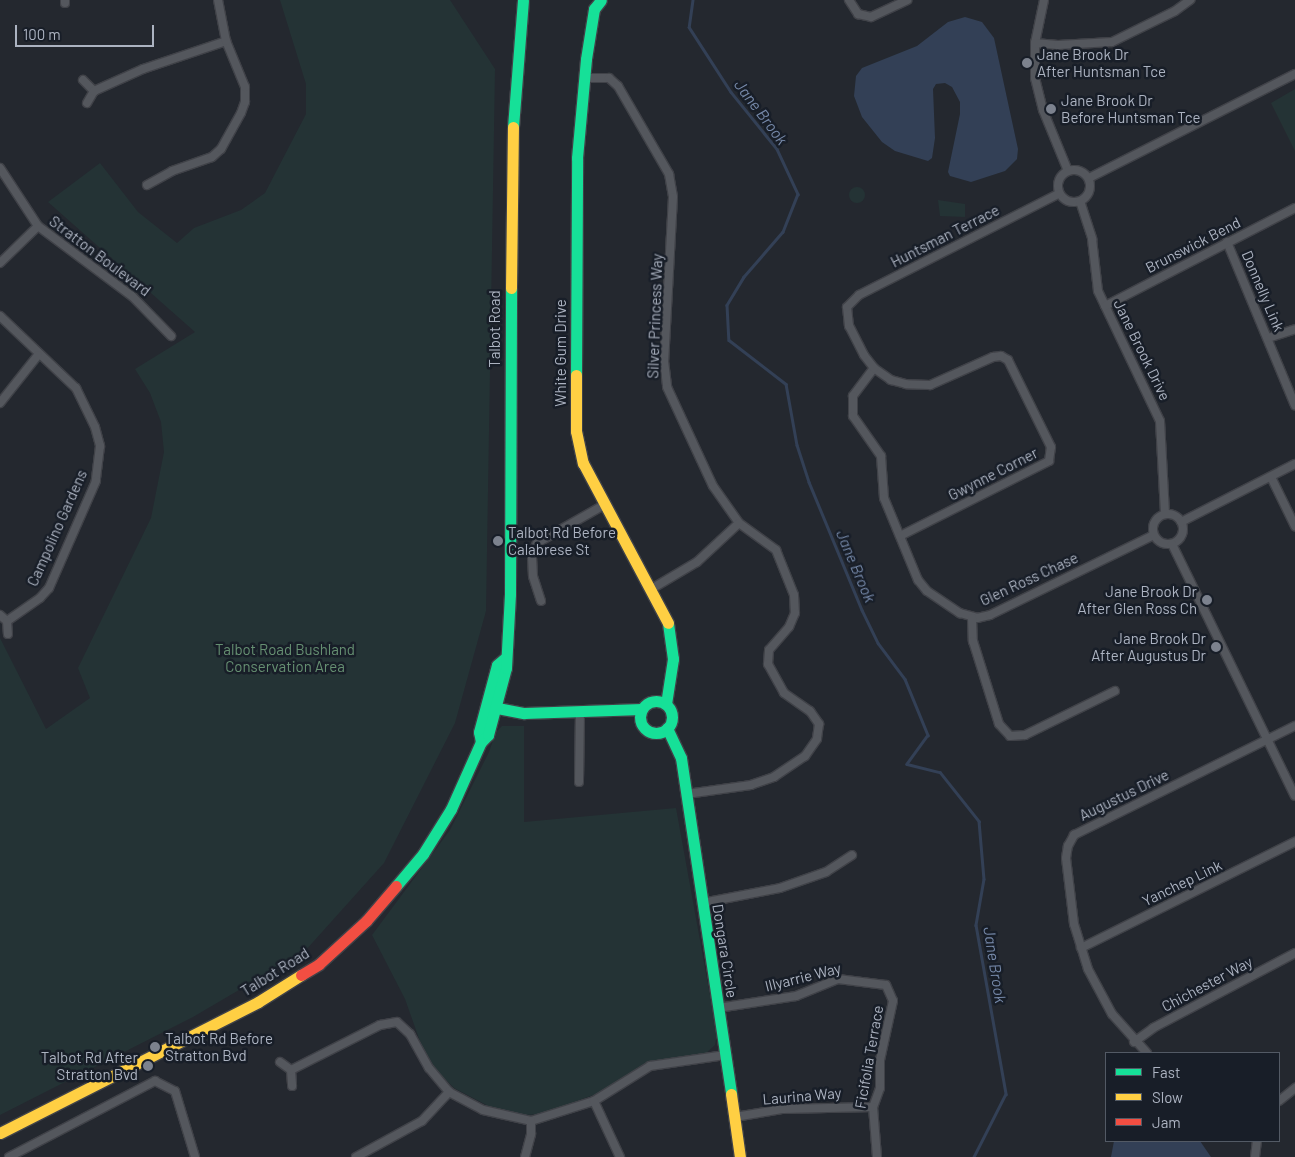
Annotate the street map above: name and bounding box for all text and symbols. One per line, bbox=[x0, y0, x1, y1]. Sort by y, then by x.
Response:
scale bar bbox=[18, 15, 156, 47]
text: 100 m bbox=[23, 25, 61, 43]
place label: Jane Brook Dr After Huntsman Tce bbox=[1037, 45, 1166, 80]
marker: Jane Brook Dr After Huntsman Tce bbox=[1021, 57, 1033, 69]
water label: Jane Brook bbox=[730, 75, 792, 149]
place label: Jane Brook Dr Before Huntsman Tce bbox=[1061, 91, 1200, 126]
marker: Jane Brook Dr Before Huntsman Tce bbox=[1045, 103, 1057, 115]
street label: Huntsman Terrace bbox=[888, 201, 1002, 271]
street label: Stratton Boulevard bbox=[46, 212, 154, 300]
street label: Brunswick Bend bbox=[1142, 213, 1244, 277]
street label: Donnelly Link bbox=[1238, 248, 1288, 334]
street label: Silver Princess Way bbox=[644, 253, 666, 379]
street label: Talbot Road bbox=[486, 290, 504, 368]
street label: Jane Brook Drive bbox=[1110, 296, 1174, 404]
street label: White Gum Drive bbox=[552, 299, 570, 407]
street label: Gwynne Corner bbox=[945, 444, 1041, 504]
street label: Campolino Gardens bbox=[23, 467, 91, 589]
place label: Talbot Rd Before Calabrese St bbox=[508, 523, 616, 558]
water label: Jane Brook bbox=[832, 527, 880, 605]
marker: Talbot Rd Before Calabrese St bbox=[492, 535, 504, 547]
street label: Glen Ross Chase bbox=[977, 548, 1081, 610]
place label: Jane Brook Dr After Glen Ross Ch bbox=[1078, 582, 1197, 617]
marker: Jane Brook Dr After Glen Ross Ch bbox=[1201, 594, 1213, 606]
place label: Jane Brook Dr After Augustus Dr bbox=[1091, 629, 1206, 664]
park label: Talbot Road Bushland Conservation Area bbox=[215, 640, 355, 675]
marker: Jane Brook Dr After Augustus Dr bbox=[1210, 641, 1222, 653]
street label: Augustus Drive bbox=[1076, 766, 1172, 824]
street label: Yanchep Link bbox=[1139, 856, 1225, 910]
street label: Dongara Circle bbox=[709, 903, 741, 999]
water label: Jane Brook bbox=[979, 925, 1011, 1005]
street label: Talbot Road bbox=[237, 944, 313, 1000]
street label: Chichester Way bbox=[1158, 952, 1256, 1016]
street label: Illyarrie Way bbox=[763, 959, 843, 995]
street label: Ficifolia Terrace bbox=[851, 1004, 887, 1110]
place label: Talbot Rd Before Stratton Bvd bbox=[165, 1029, 273, 1064]
marker: Talbot Rd Before Stratton Bvd bbox=[149, 1041, 161, 1053]
place label: Talbot Rd After Stratton Bvd bbox=[41, 1048, 138, 1083]
legend bbox=[1105, 1052, 1280, 1142]
marker: Talbot Rd After Stratton Bvd bbox=[142, 1060, 154, 1072]
text: Fast bbox=[1152, 1063, 1180, 1081]
street label: Laurina Way bbox=[762, 1084, 842, 1108]
text: Slow bbox=[1152, 1088, 1183, 1106]
text: Jam bbox=[1152, 1113, 1181, 1131]

